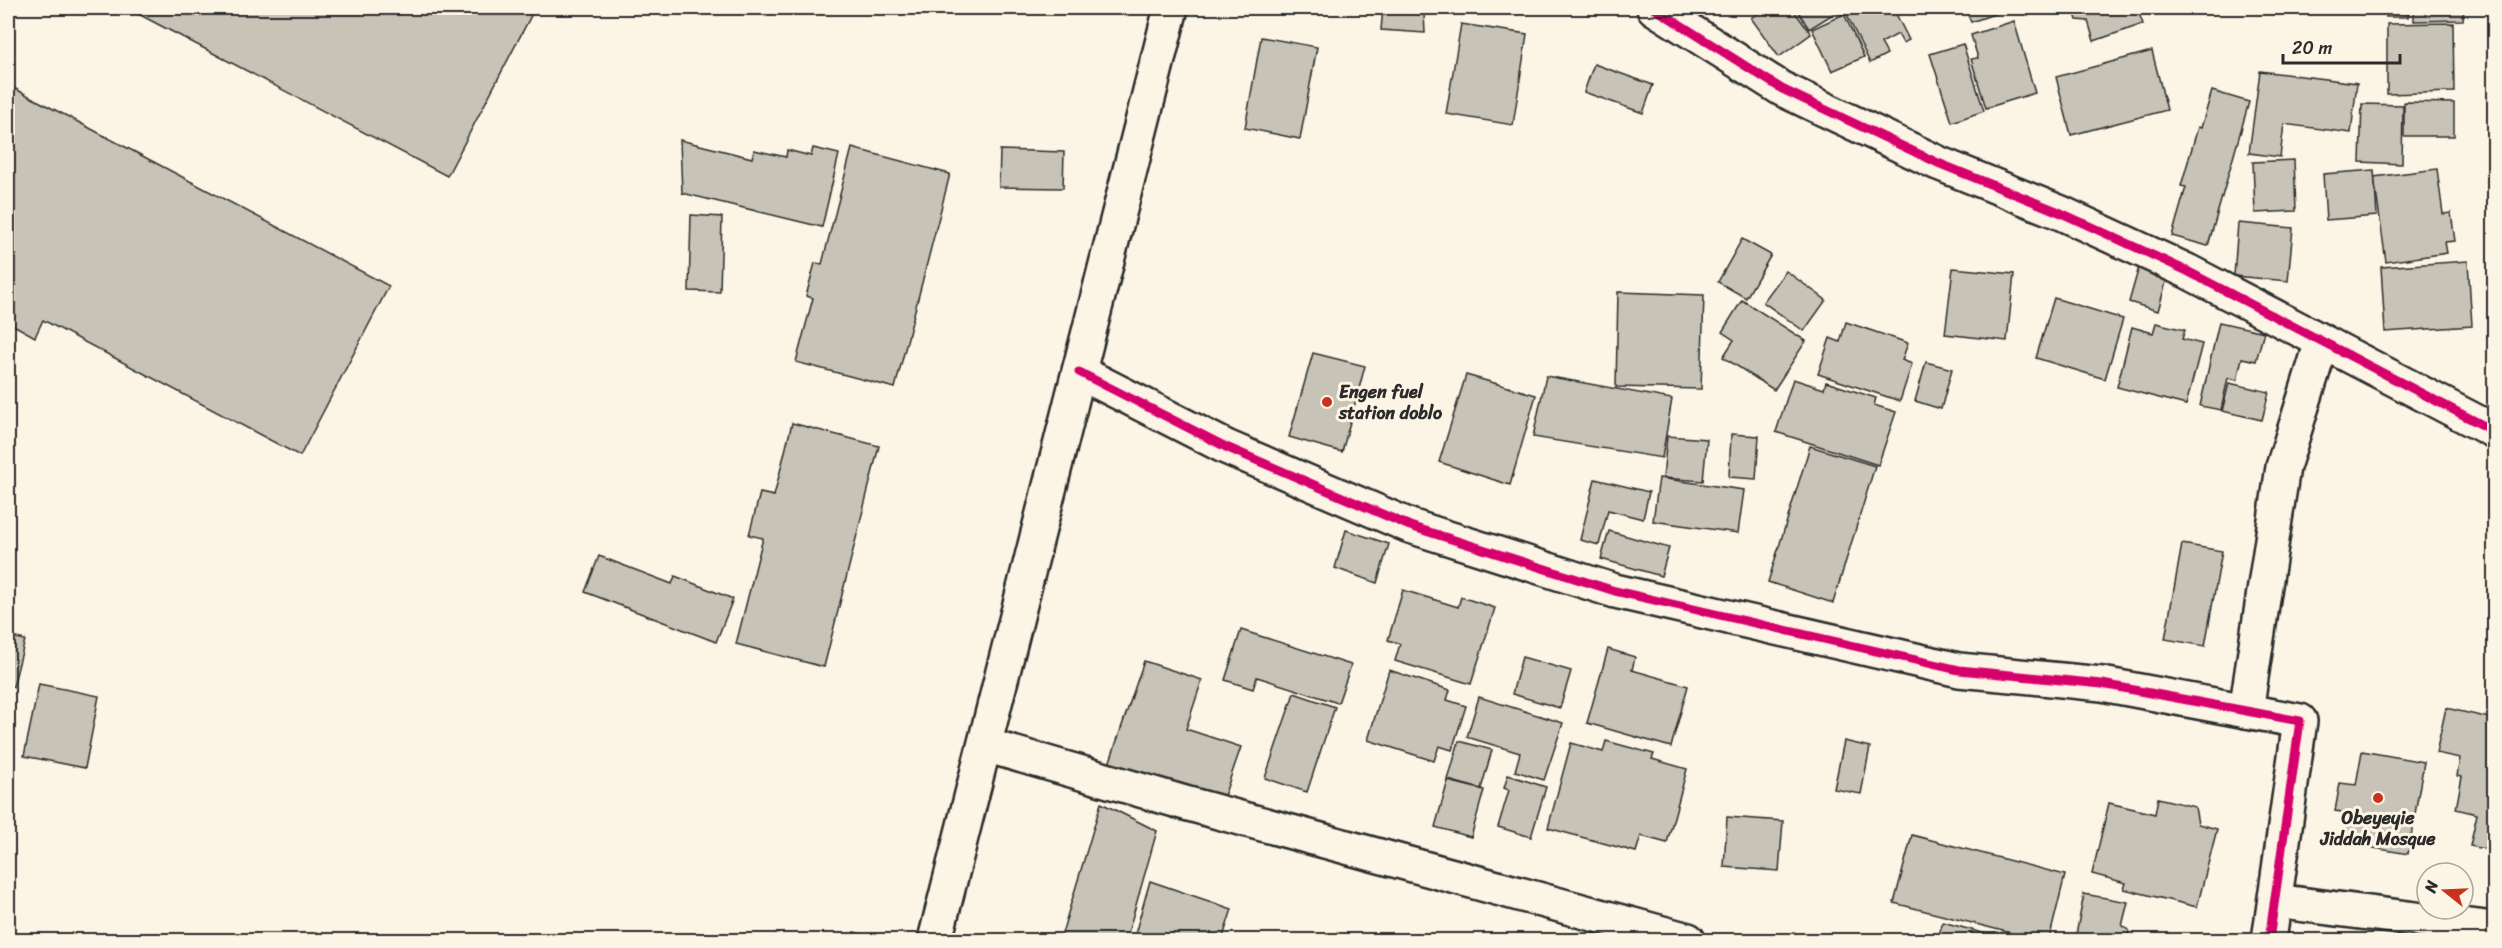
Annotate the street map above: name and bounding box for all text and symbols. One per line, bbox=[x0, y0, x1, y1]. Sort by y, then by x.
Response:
scale bar bbox=[2283, 27, 2400, 65]
text: 20 m bbox=[2292, 32, 2332, 64]
place label: Engen fuel station doblo bbox=[1338, 376, 1443, 429]
marker: Engen fuel station doblo bbox=[1320, 395, 1334, 409]
marker: Obeyeyie Jiddah Mosque bbox=[2371, 791, 2385, 805]
place label: Obeyeyie Jiddah Mosque bbox=[2319, 802, 2436, 855]
north arrow bbox=[2415, 861, 2475, 921]
text: N bbox=[2415, 876, 2447, 897]

